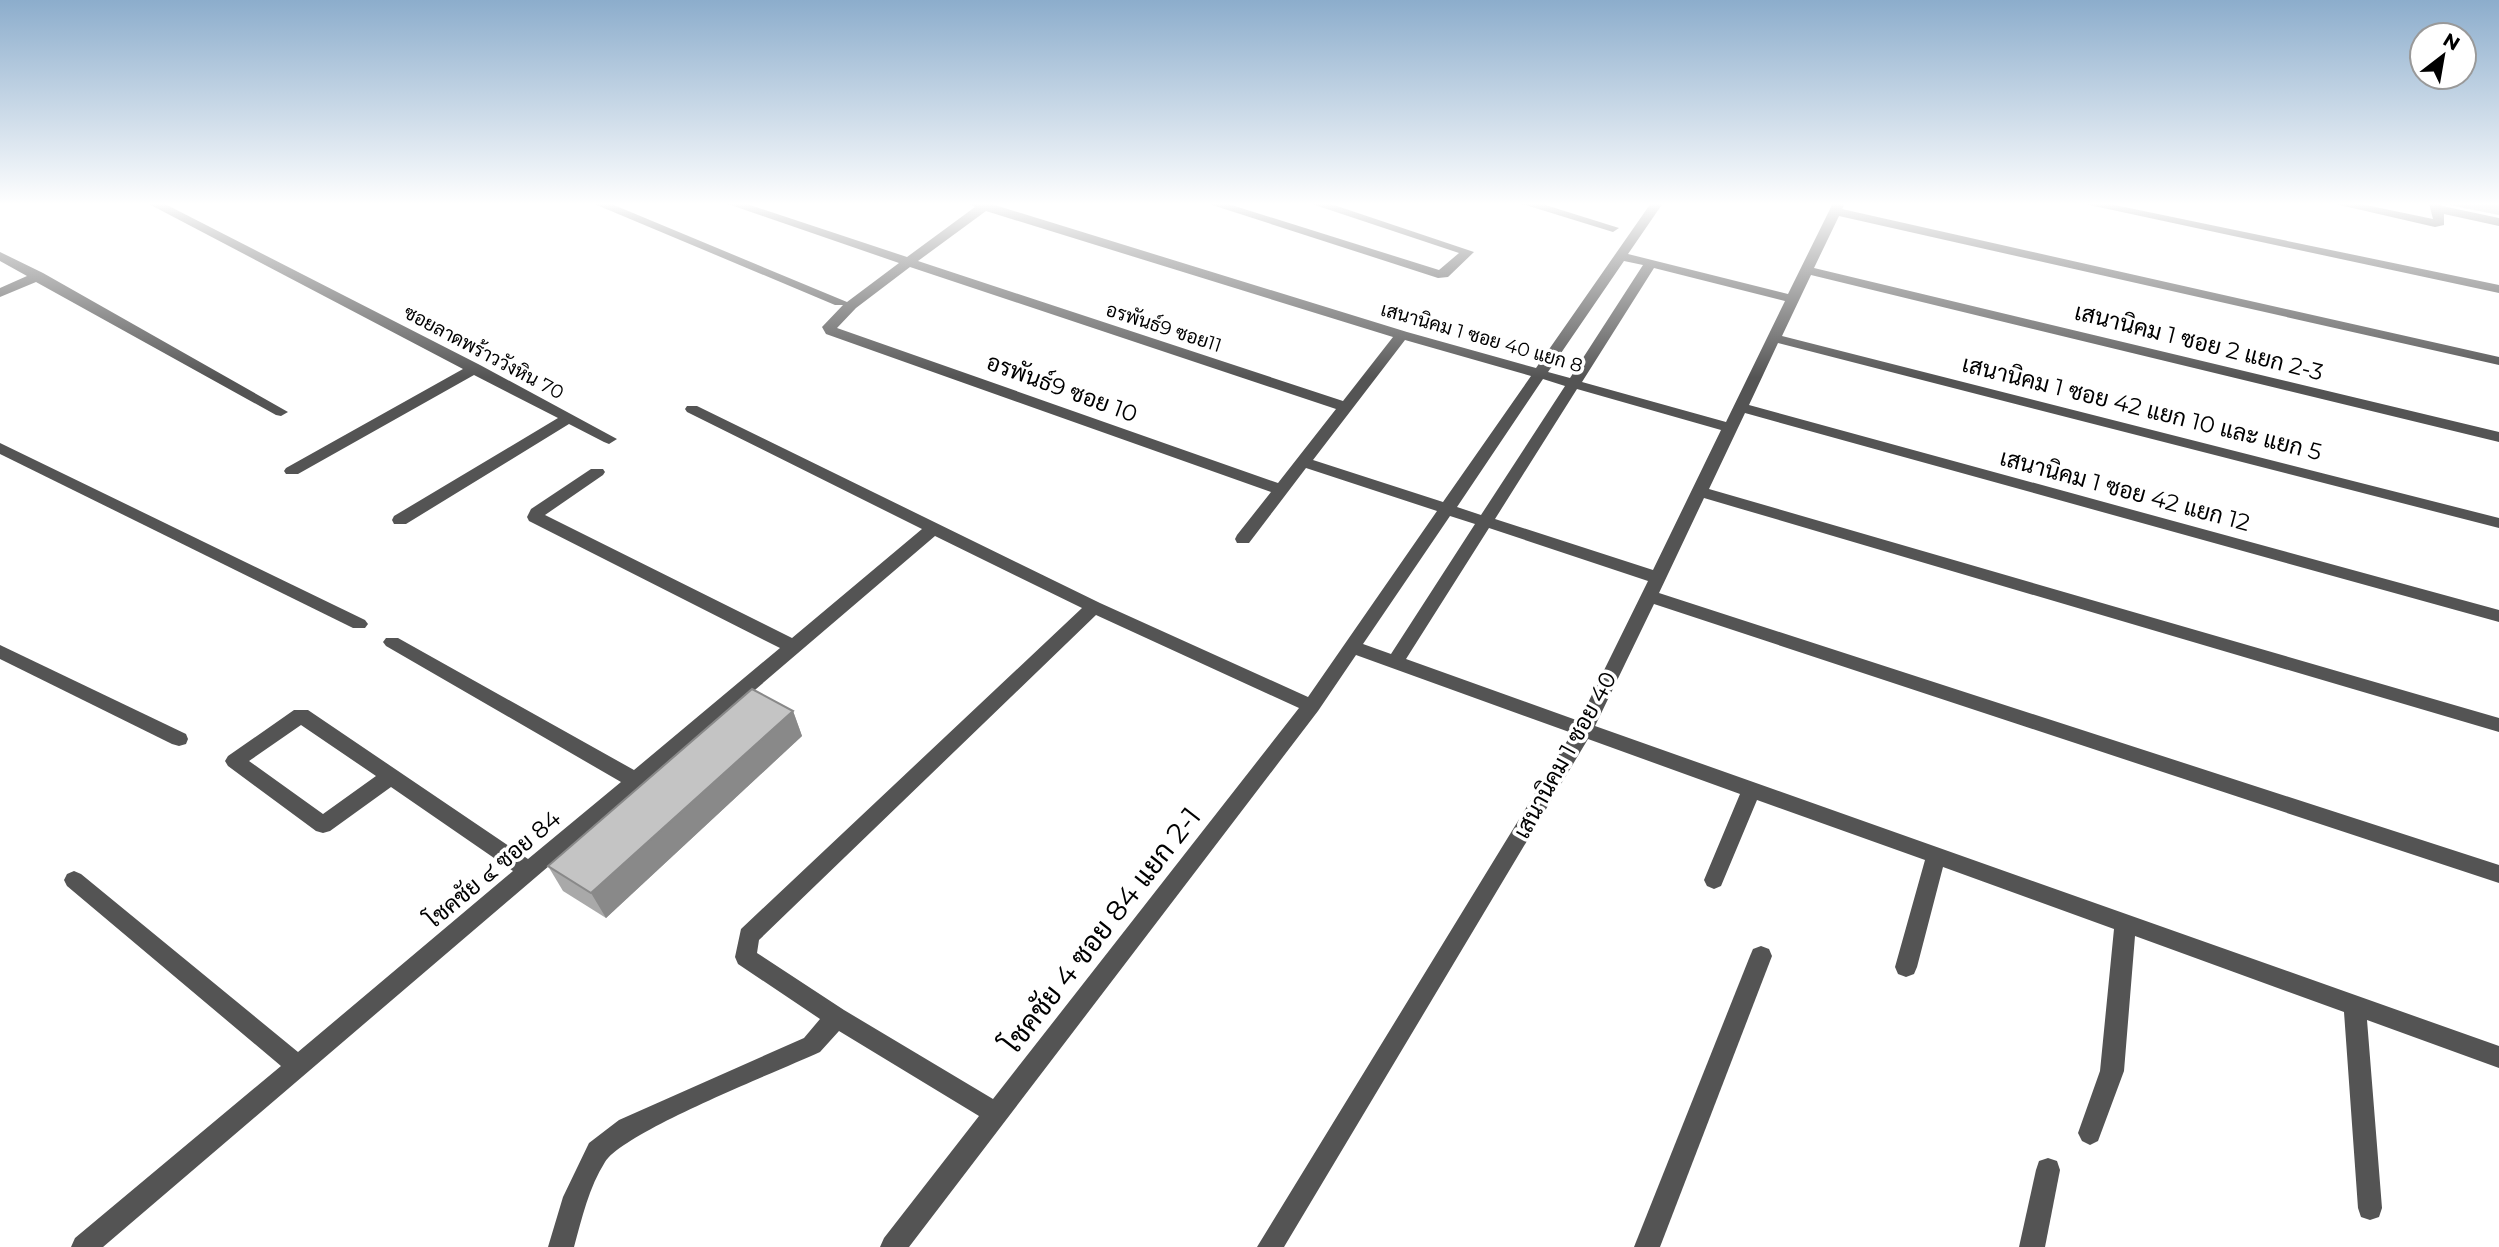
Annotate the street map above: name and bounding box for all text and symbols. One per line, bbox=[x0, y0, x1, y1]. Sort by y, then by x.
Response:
north arrow bbox=[2408, 21, 2478, 91]
text: N bbox=[2439, 28, 2464, 56]
street label: อรพันธ์9 ซอย11 bbox=[1103, 297, 1225, 357]
street label: เสนานิคม 1 ซอย 40 แยก 8 bbox=[1378, 298, 1585, 377]
street label: เสนานิคม 1 ซอย 2 แยก 2-3 bbox=[2072, 298, 2326, 386]
street label: ซอยลาดพร้าววังหิน 70 bbox=[400, 301, 568, 404]
street label: อรพันธ์9 ซอย 10 bbox=[983, 346, 1142, 428]
street label: เสนานิคม 1 ซอย 42 แยก 10 และ แยก 5 bbox=[1959, 350, 2325, 466]
street label: เสนานิคม 1 ซอย 42 แยก 12 bbox=[1997, 443, 2253, 537]
street label: เสนานิคม 1 ซอย 40 bbox=[1508, 667, 1622, 843]
street label: โชคชัย 4 ซอย 84 แยก 2-1 bbox=[991, 799, 1208, 1061]
street label: โชคชัย ๔ ซอย 84 bbox=[417, 803, 566, 935]

